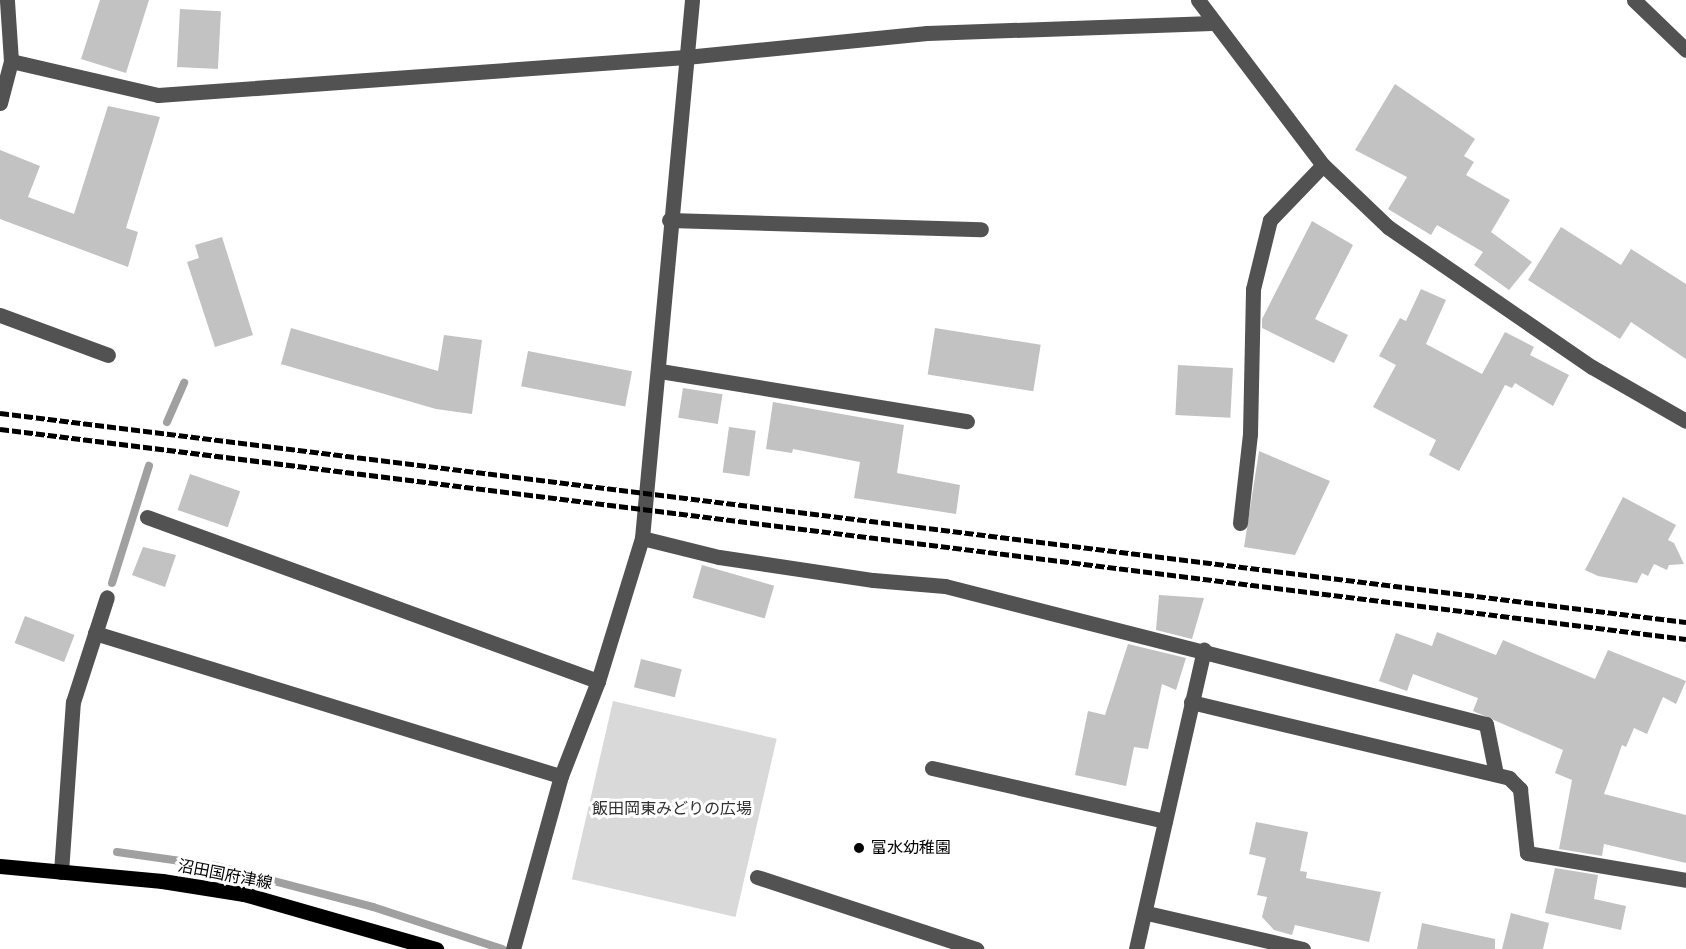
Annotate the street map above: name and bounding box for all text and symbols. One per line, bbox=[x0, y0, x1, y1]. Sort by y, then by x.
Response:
park label: 飯田岡東みどりの広場 bbox=[592, 799, 752, 819]
place label: 富水幼稚園 bbox=[871, 838, 951, 858]
marker: 富水幼稚園 bbox=[852, 841, 866, 855]
street label: 沼田国府津線 bbox=[176, 856, 274, 894]

